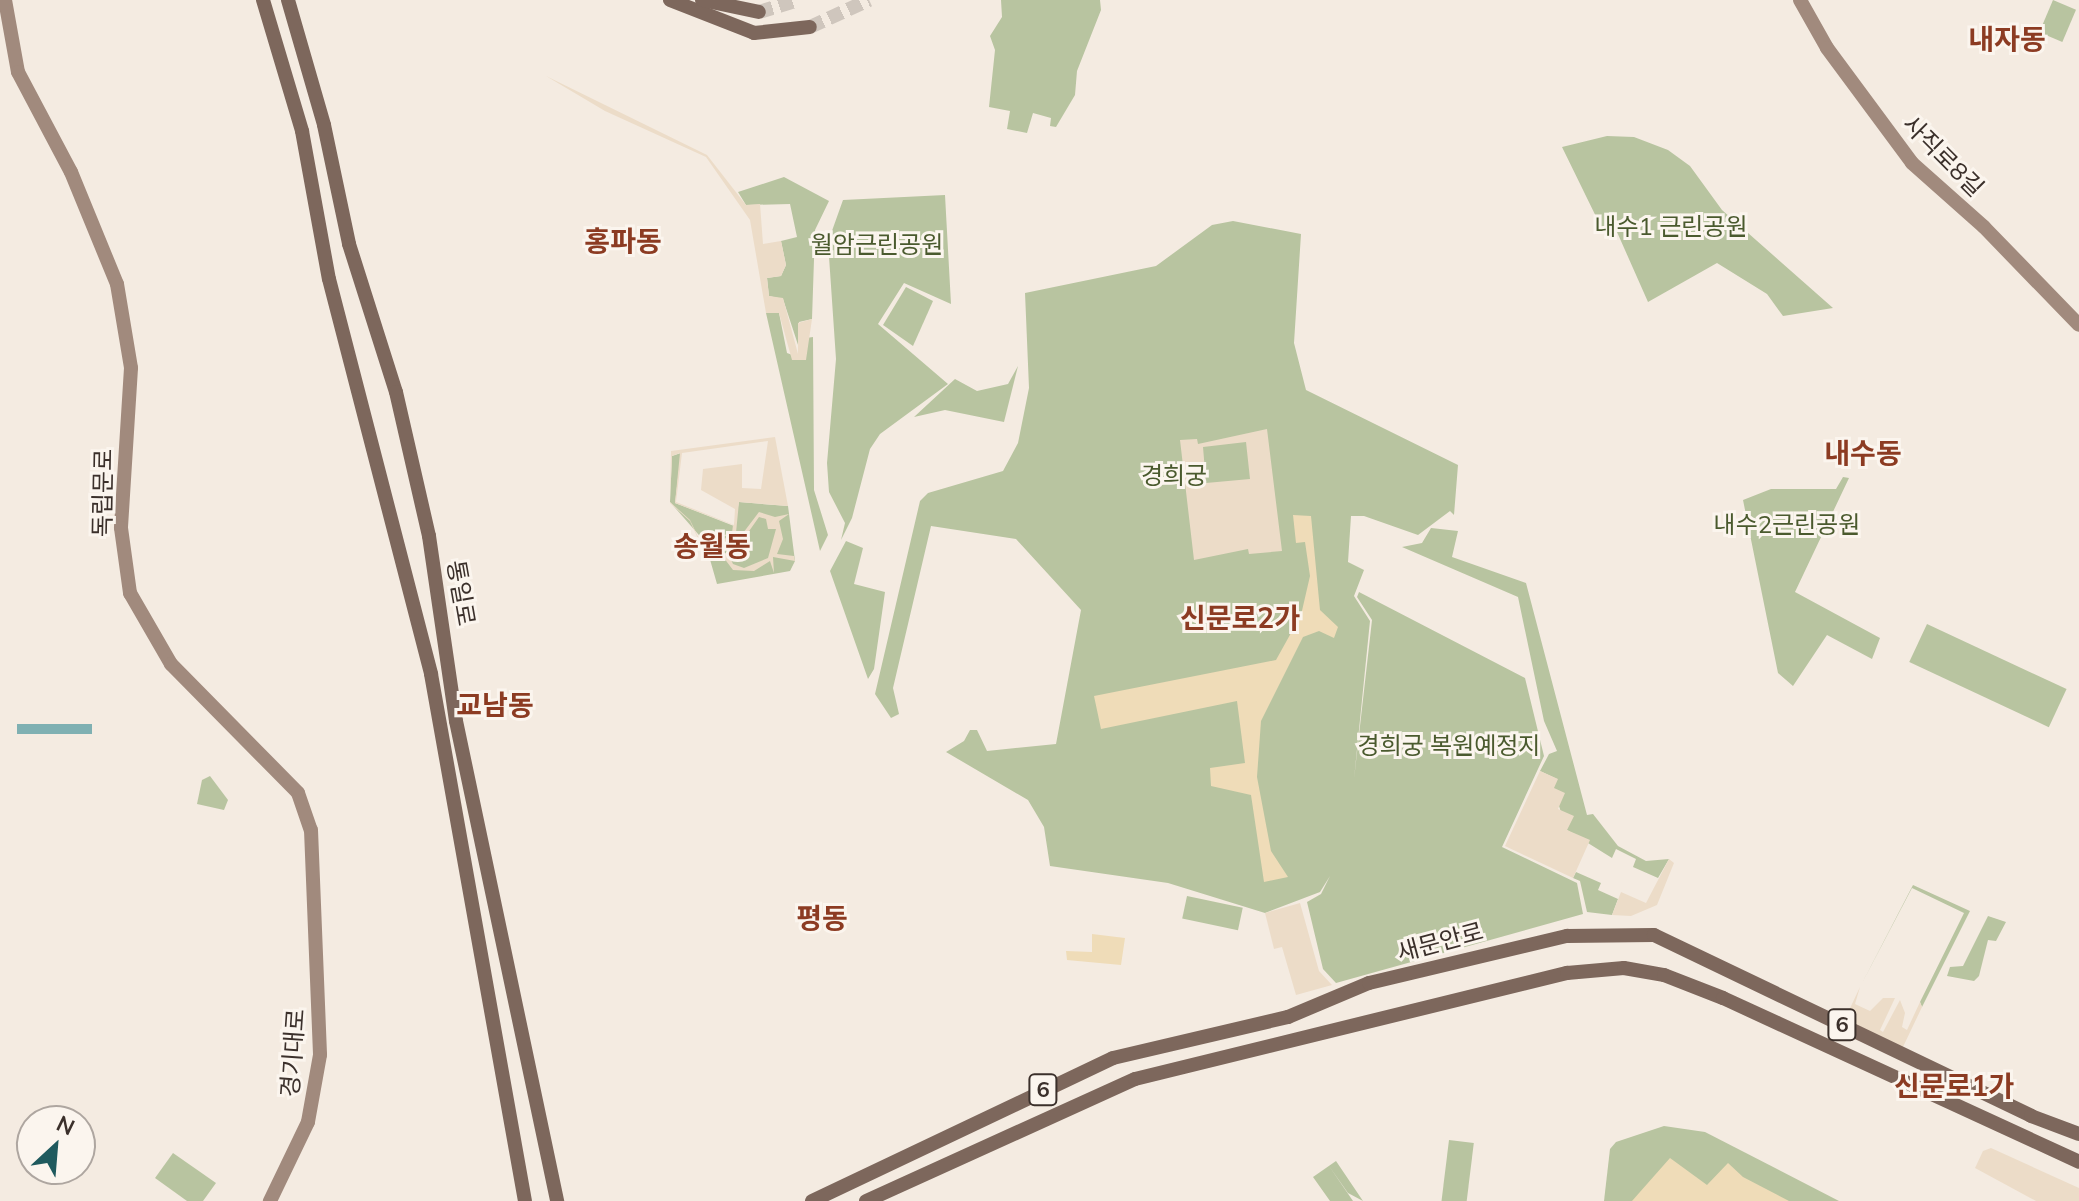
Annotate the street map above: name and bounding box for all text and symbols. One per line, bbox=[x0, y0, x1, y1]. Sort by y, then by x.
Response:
district label: 내자동 bbox=[1968, 22, 2046, 56]
street label: 사직로8길 bbox=[1897, 110, 1989, 202]
park label: 내수1 근린공원 bbox=[1594, 213, 1748, 241]
district label: 홍파동 bbox=[584, 224, 662, 258]
park label: 월암근린공원 bbox=[811, 231, 943, 259]
district label: 내수동 bbox=[1824, 436, 1902, 470]
street label: 독립문로 bbox=[88, 449, 118, 537]
park label: 경희궁 bbox=[1141, 462, 1207, 490]
park label: 내수2근린공원 bbox=[1714, 511, 1860, 539]
district label: 송월동 bbox=[673, 529, 751, 563]
street label: 통일로 bbox=[441, 558, 481, 628]
district label: 신문로2가 bbox=[1180, 601, 1300, 635]
district label: 교남동 bbox=[456, 688, 534, 722]
park label: 경희궁 복원예정지 bbox=[1358, 732, 1540, 760]
district label: 평동 bbox=[796, 901, 848, 935]
street label: 새문안로 bbox=[1394, 917, 1486, 967]
road number: 6 bbox=[1826, 1007, 1858, 1043]
street label: 경기대로 bbox=[276, 1008, 310, 1098]
district label: 신문로1가 bbox=[1894, 1069, 2014, 1103]
road number: 6 bbox=[1027, 1072, 1059, 1108]
north arrow bbox=[16, 1105, 96, 1185]
text: N bbox=[52, 1109, 79, 1141]

